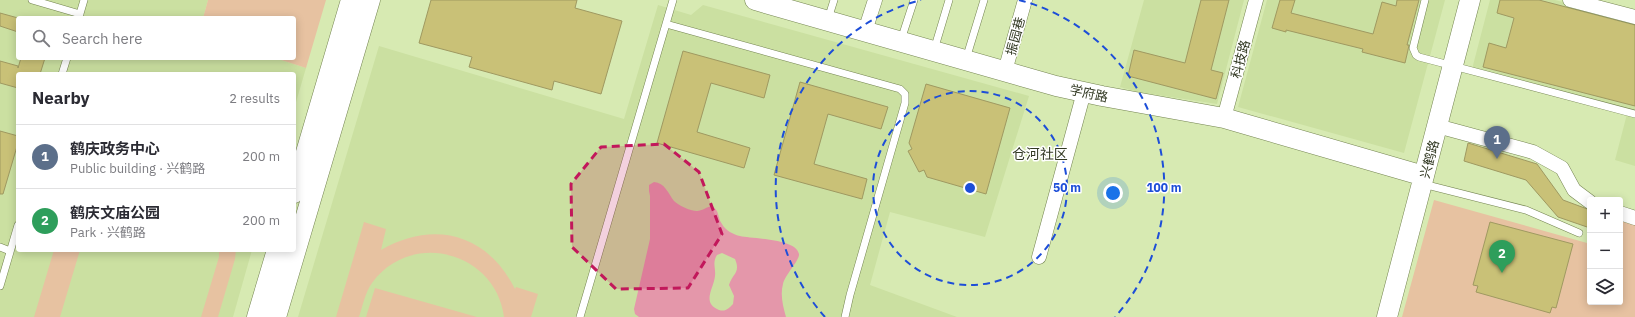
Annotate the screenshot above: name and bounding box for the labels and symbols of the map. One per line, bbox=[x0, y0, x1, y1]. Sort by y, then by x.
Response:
street label: 振园巷 bbox=[1002, 15, 1029, 57]
street label: 科技路 bbox=[1227, 38, 1254, 80]
street label: 学府路 bbox=[1068, 81, 1110, 106]
pin: 1 bbox=[1484, 126, 1510, 159]
street label: 兴鹤路 bbox=[1416, 138, 1443, 180]
district label: 仓河社区 bbox=[1012, 145, 1068, 163]
text: 50 m bbox=[1053, 180, 1081, 195]
text: 100 m bbox=[1146, 180, 1182, 195]
centre of rings bbox=[963, 181, 977, 195]
your location bbox=[1103, 183, 1123, 203]
pin: 2 bbox=[1489, 240, 1515, 273]

